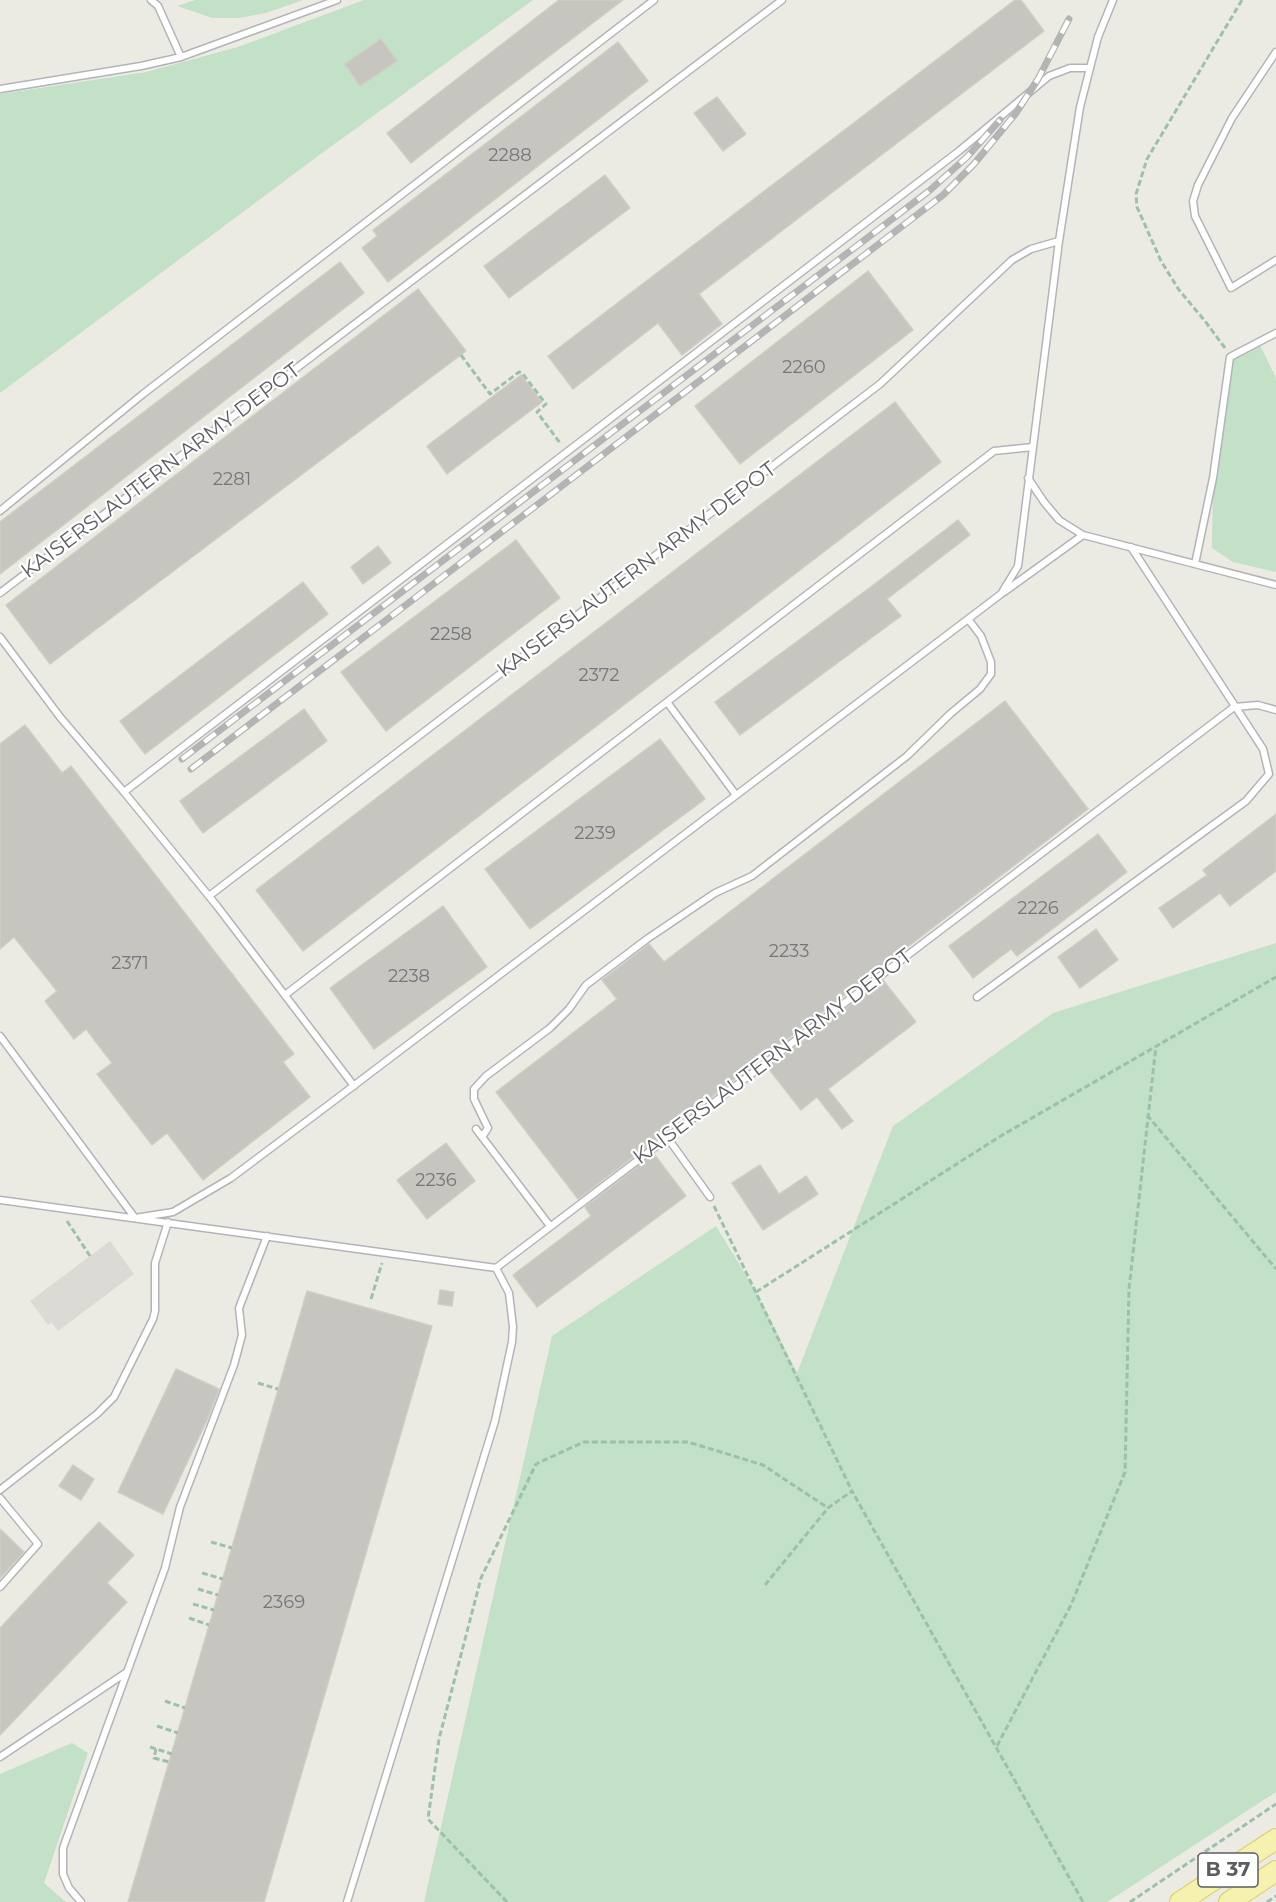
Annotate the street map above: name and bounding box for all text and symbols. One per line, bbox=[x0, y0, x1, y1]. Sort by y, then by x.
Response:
house number: 2288 bbox=[488, 145, 532, 167]
house number: 2260 bbox=[782, 357, 826, 379]
street label: KAISERSLAUTERN ARMY DEPOT bbox=[16, 358, 306, 584]
street label: KAISERSLAUTERN ARMY DEPOT bbox=[492, 457, 782, 683]
house number: 2281 bbox=[213, 469, 251, 491]
house number: 2258 bbox=[430, 624, 472, 646]
house number: 2372 bbox=[579, 665, 619, 687]
house number: 2239 bbox=[574, 823, 616, 845]
house number: 2226 bbox=[1017, 898, 1059, 920]
house number: 2233 bbox=[769, 941, 809, 963]
street label: KAISERSLAUTERN ARMY DEPOT bbox=[628, 944, 918, 1170]
house number: 2371 bbox=[111, 953, 149, 975]
house number: 2238 bbox=[388, 966, 430, 988]
house number: 2236 bbox=[415, 1170, 457, 1192]
house number: 2369 bbox=[263, 1592, 305, 1614]
road number: B 37 bbox=[1198, 1853, 1258, 1887]

